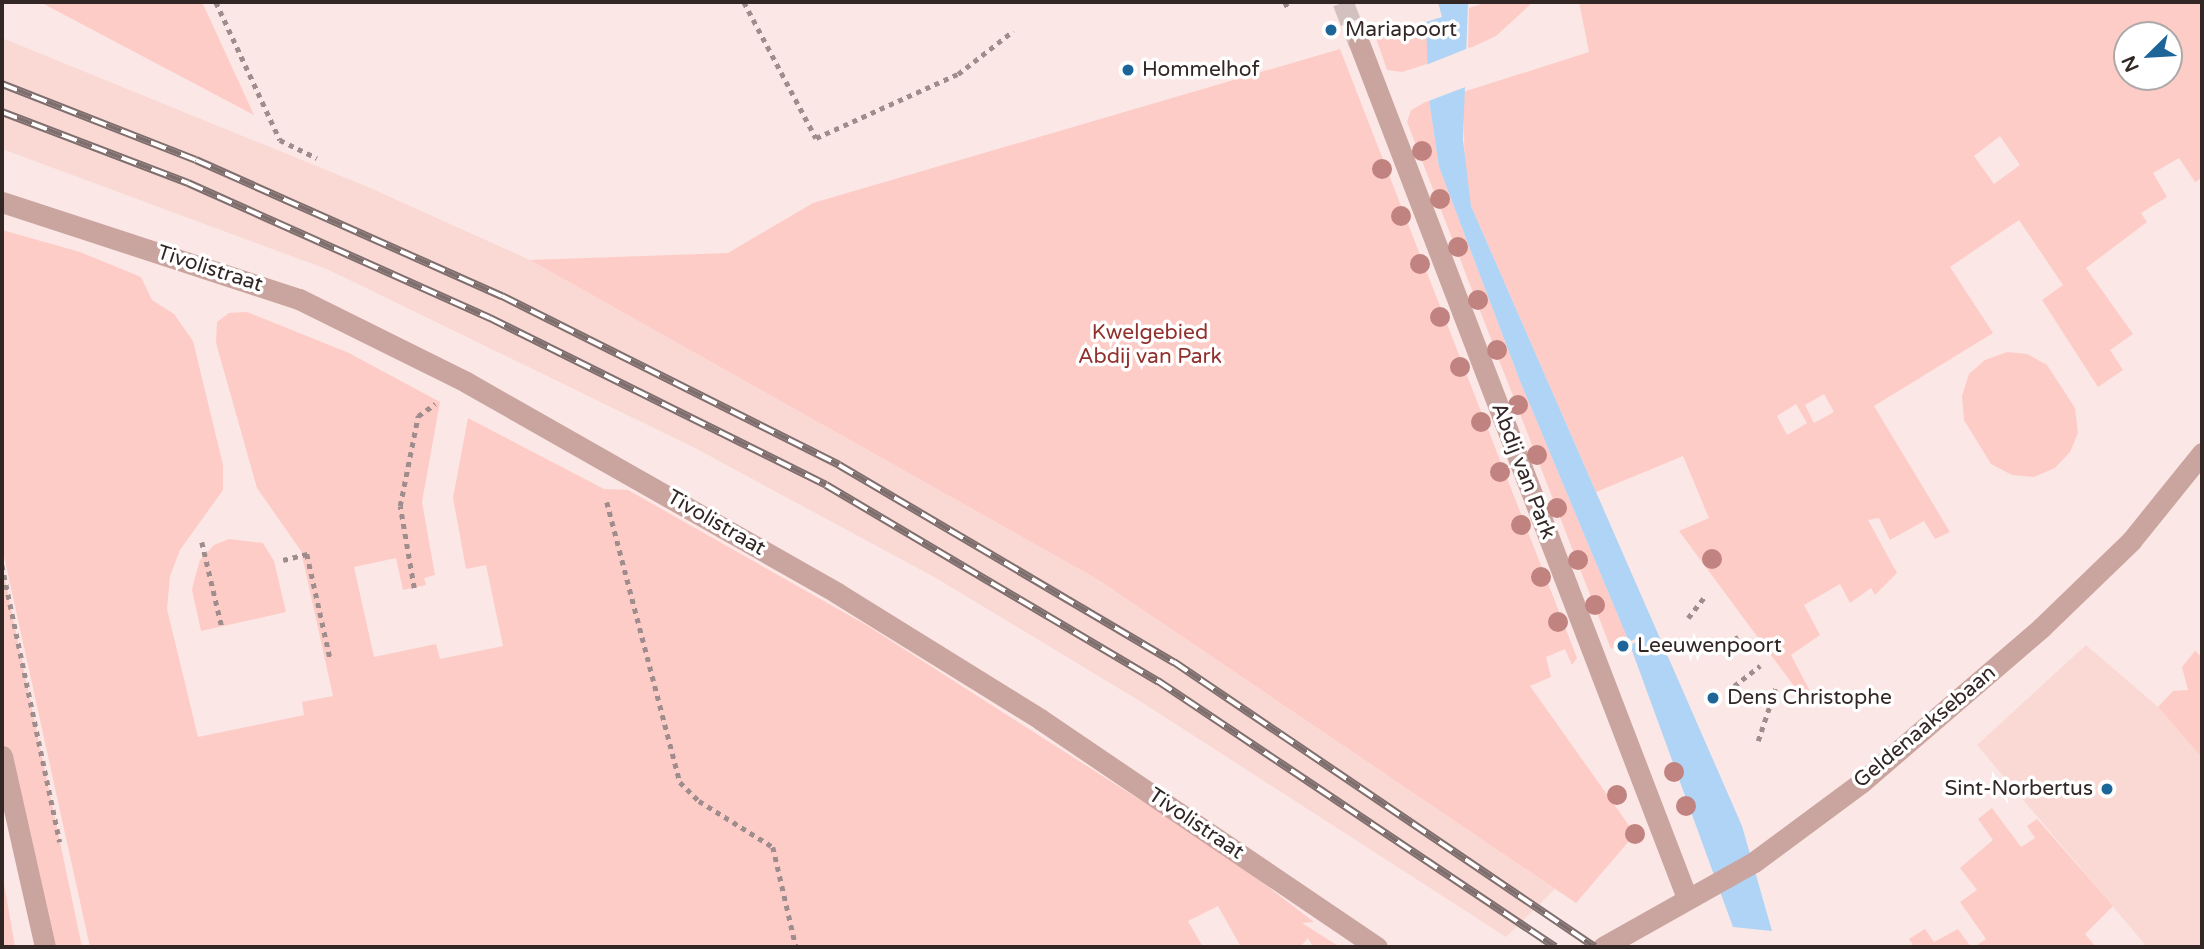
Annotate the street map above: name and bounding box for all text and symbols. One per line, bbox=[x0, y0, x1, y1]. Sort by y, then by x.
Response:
place label: Mariapoort bbox=[1345, 17, 1457, 43]
north arrow bbox=[2113, 21, 2183, 91]
marker: Mariapoort bbox=[1323, 22, 1339, 38]
text: N bbox=[2117, 52, 2144, 75]
place label: Hommelhof bbox=[1142, 57, 1259, 83]
marker: Hommelhof bbox=[1120, 62, 1136, 78]
street label: Tivolistraat bbox=[154, 240, 266, 298]
park label: Kwelgebied Abdij van Park bbox=[1078, 320, 1222, 370]
street label: Abdij van Park bbox=[1485, 399, 1561, 543]
street label: Tivolistraat bbox=[662, 485, 770, 561]
place label: Leeuwenpoort bbox=[1637, 633, 1782, 659]
marker: Leeuwenpoort bbox=[1615, 638, 1631, 654]
street label: Geldenaaksebaan bbox=[1849, 660, 2001, 794]
place label: Dens Christophe bbox=[1727, 685, 1892, 711]
marker: Dens Christophe bbox=[1705, 690, 1721, 706]
place label: Sint-Norbertus bbox=[1944, 776, 2093, 802]
marker: Sint-Norbertus bbox=[2099, 781, 2115, 797]
street label: Tivolistraat bbox=[1144, 783, 1248, 865]

